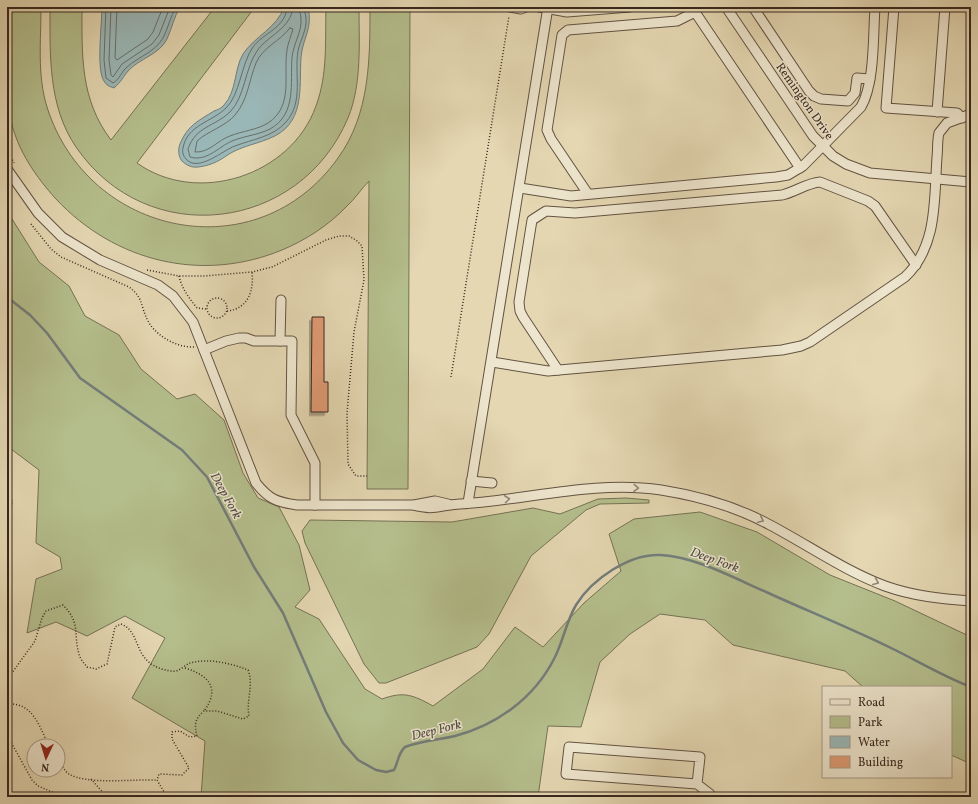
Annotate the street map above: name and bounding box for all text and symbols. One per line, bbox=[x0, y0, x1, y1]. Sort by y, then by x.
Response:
street label: Remington Drive bbox=[772, 60, 837, 143]
water label: Deep Fork bbox=[205, 469, 245, 523]
one-way arrow bbox=[633, 484, 639, 492]
one-way arrow bbox=[504, 495, 510, 504]
one-way arrow bbox=[757, 515, 764, 523]
water label: Deep Fork bbox=[687, 544, 741, 578]
one-way arrow bbox=[872, 577, 879, 585]
legend bbox=[822, 686, 952, 778]
text: Road bbox=[858, 695, 885, 711]
text: Park bbox=[858, 715, 883, 731]
water label: Deep Fork bbox=[410, 716, 463, 746]
text: Water bbox=[858, 735, 890, 751]
north arrow bbox=[26, 738, 66, 778]
text: Building bbox=[858, 755, 903, 771]
text: N bbox=[41, 759, 50, 774]

